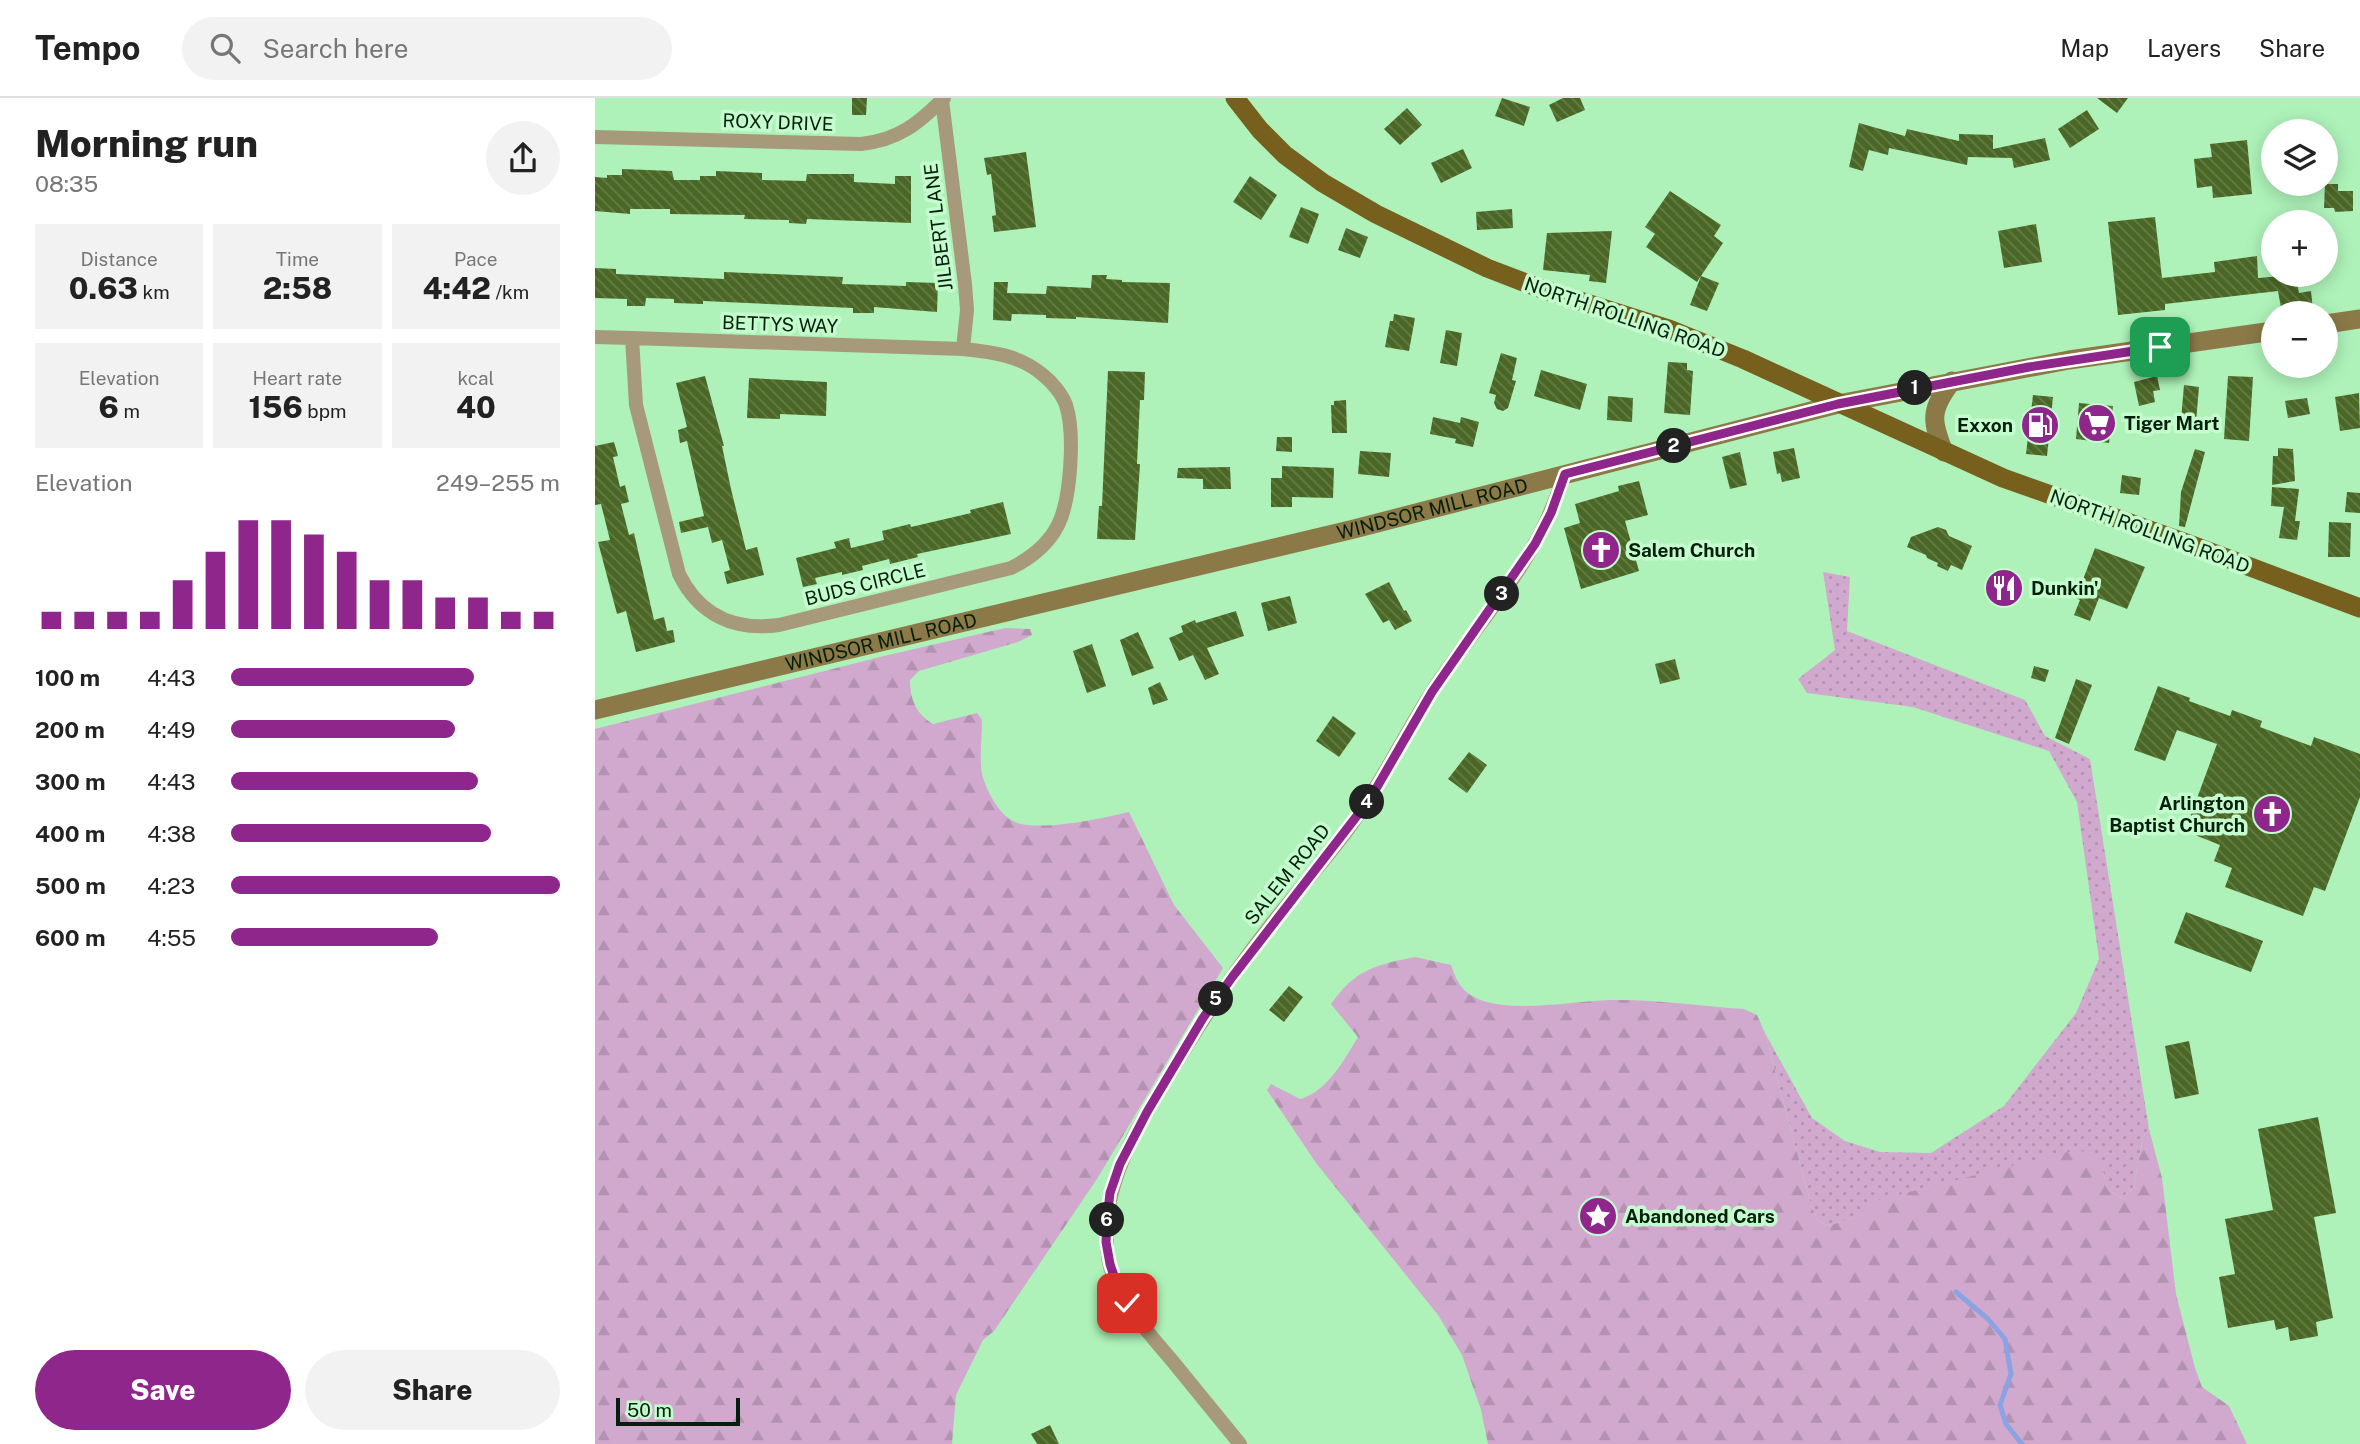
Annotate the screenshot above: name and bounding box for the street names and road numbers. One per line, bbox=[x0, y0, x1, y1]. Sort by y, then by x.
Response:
street label: ROXY DRIVE bbox=[722, 109, 834, 135]
street label: JILBERT LANE bbox=[919, 162, 957, 292]
street label: NORTH ROLLING ROAD bbox=[1522, 272, 1728, 362]
street label: BETTYS WAY bbox=[722, 311, 839, 337]
street label: WINDSOR MILL ROAD bbox=[1334, 474, 1530, 544]
street label: NORTH ROLLING ROAD bbox=[2047, 485, 2253, 577]
street label: BUDS CIRCLE bbox=[802, 558, 928, 610]
street label: WINDSOR MILL ROAD bbox=[783, 608, 979, 675]
street label: SALEM ROAD bbox=[1240, 819, 1334, 929]

